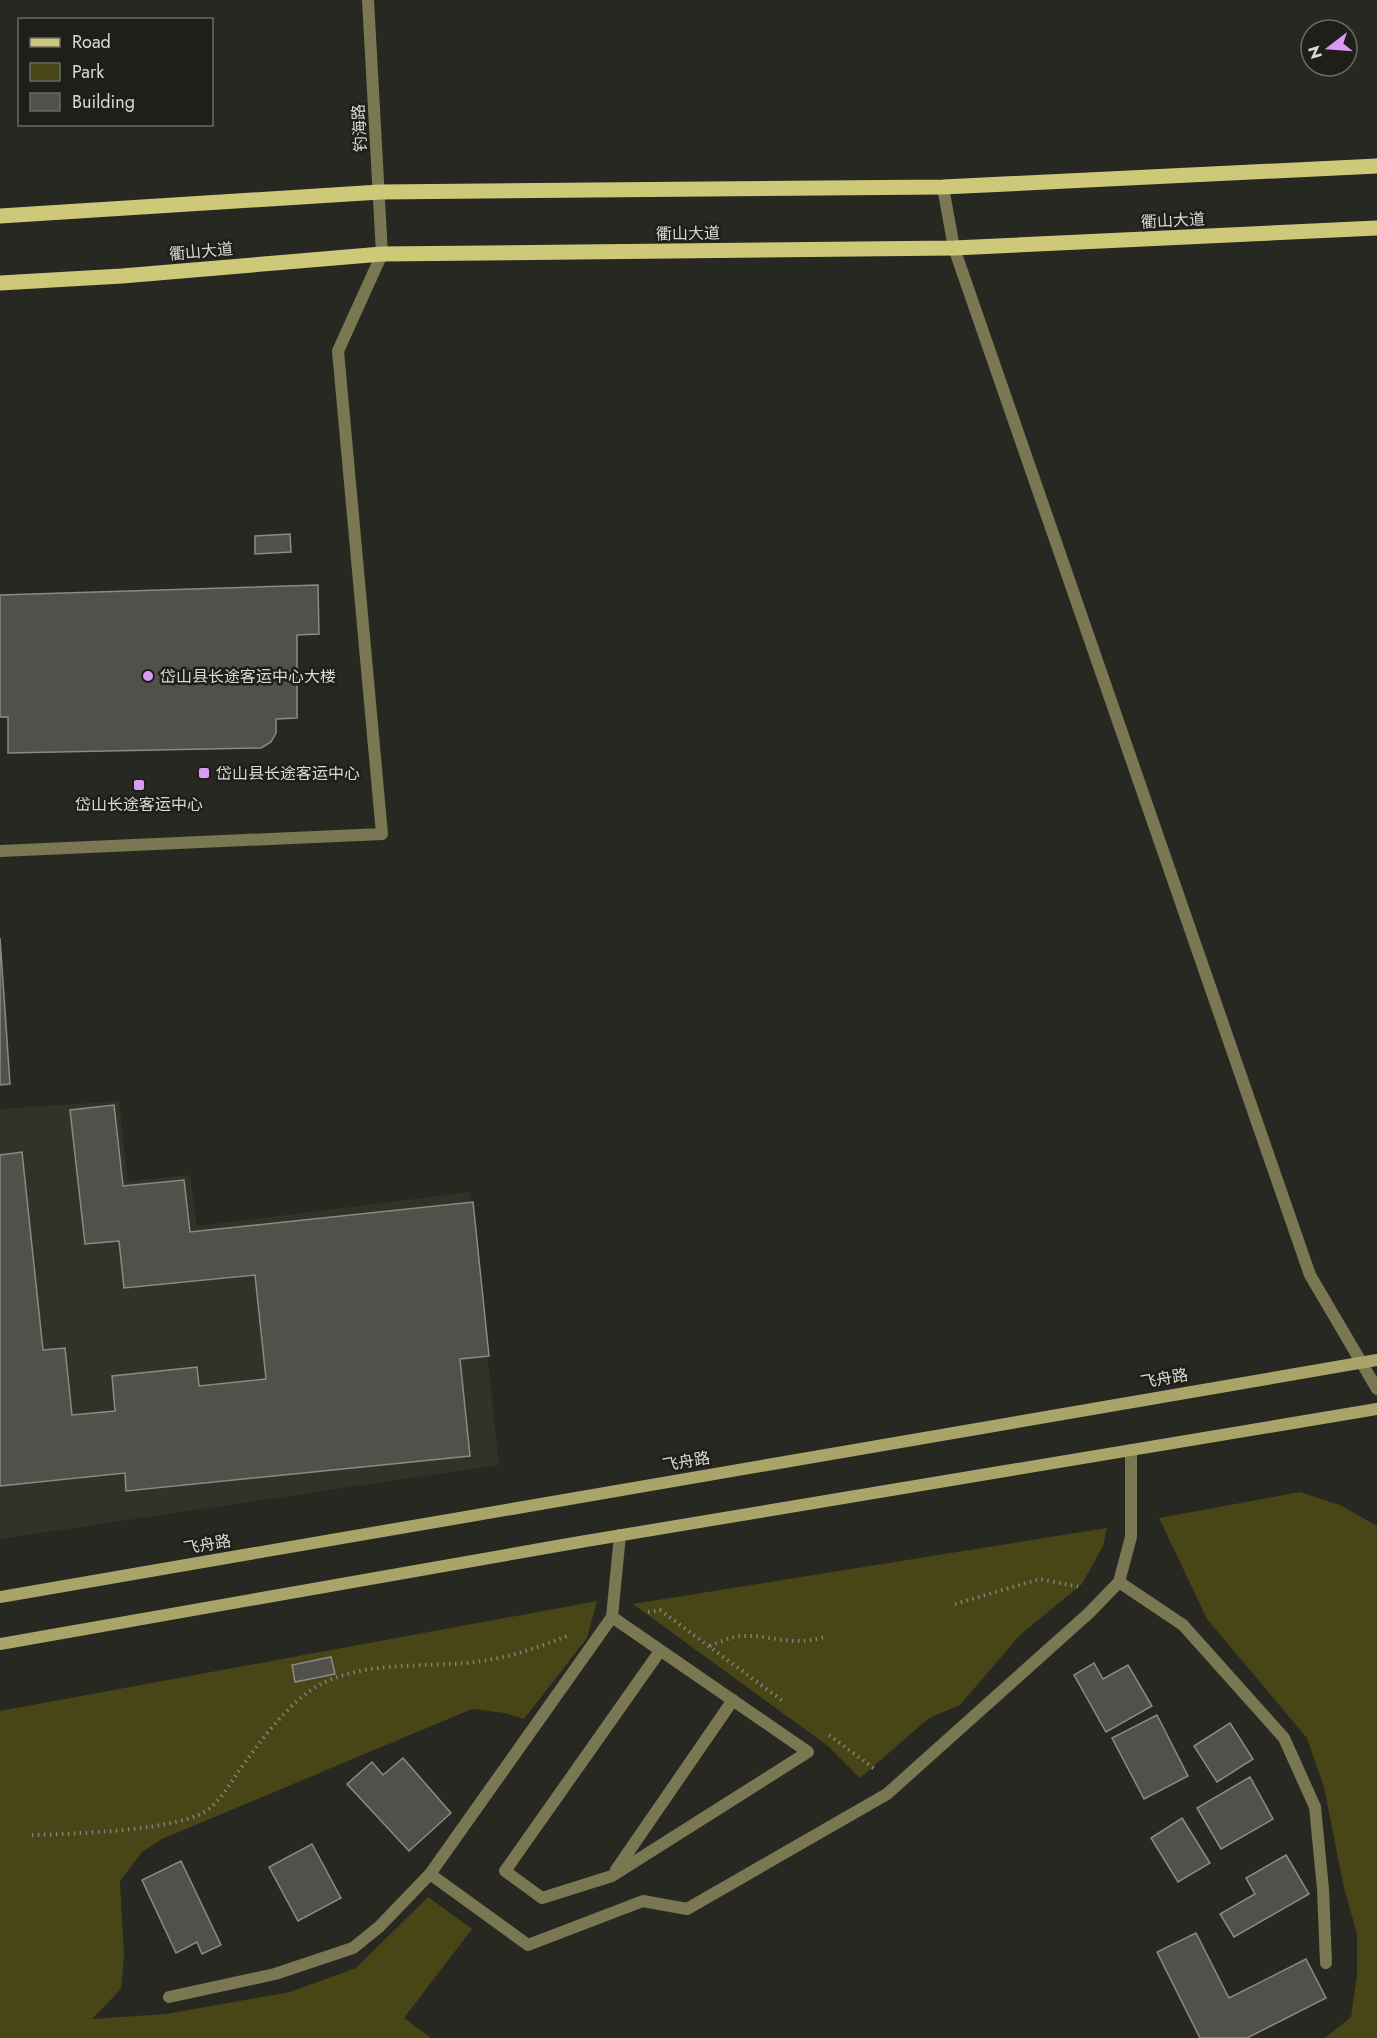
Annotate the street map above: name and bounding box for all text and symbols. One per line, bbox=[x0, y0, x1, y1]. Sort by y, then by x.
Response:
legend bbox=[18, 18, 213, 126]
north arrow bbox=[1299, 18, 1359, 78]
text: Road bbox=[72, 29, 111, 55]
text: N bbox=[1302, 43, 1328, 62]
text: Park bbox=[72, 59, 104, 85]
text: Building bbox=[72, 89, 135, 115]
street label: 钓海路 bbox=[347, 103, 372, 153]
street label: 衢山大道 bbox=[1140, 207, 1206, 234]
street label: 衢山大道 bbox=[656, 221, 720, 246]
street label: 衢山大道 bbox=[168, 237, 234, 266]
place label: 岱山县长途客运中心大楼 bbox=[160, 665, 336, 688]
marker: 岱山县长途客运中心大楼 bbox=[141, 669, 155, 683]
place label: 岱山县长途客运中心 bbox=[216, 762, 360, 785]
marker: 岱山县长途客运中心 bbox=[197, 766, 211, 780]
marker: 岱山长途客运中心 bbox=[132, 778, 146, 792]
place label: 岱山长途客运中心 bbox=[75, 793, 203, 816]
street label: 飞舟路 bbox=[1138, 1363, 1190, 1394]
street label: 飞舟路 bbox=[660, 1446, 712, 1477]
street label: 飞舟路 bbox=[181, 1529, 233, 1560]

